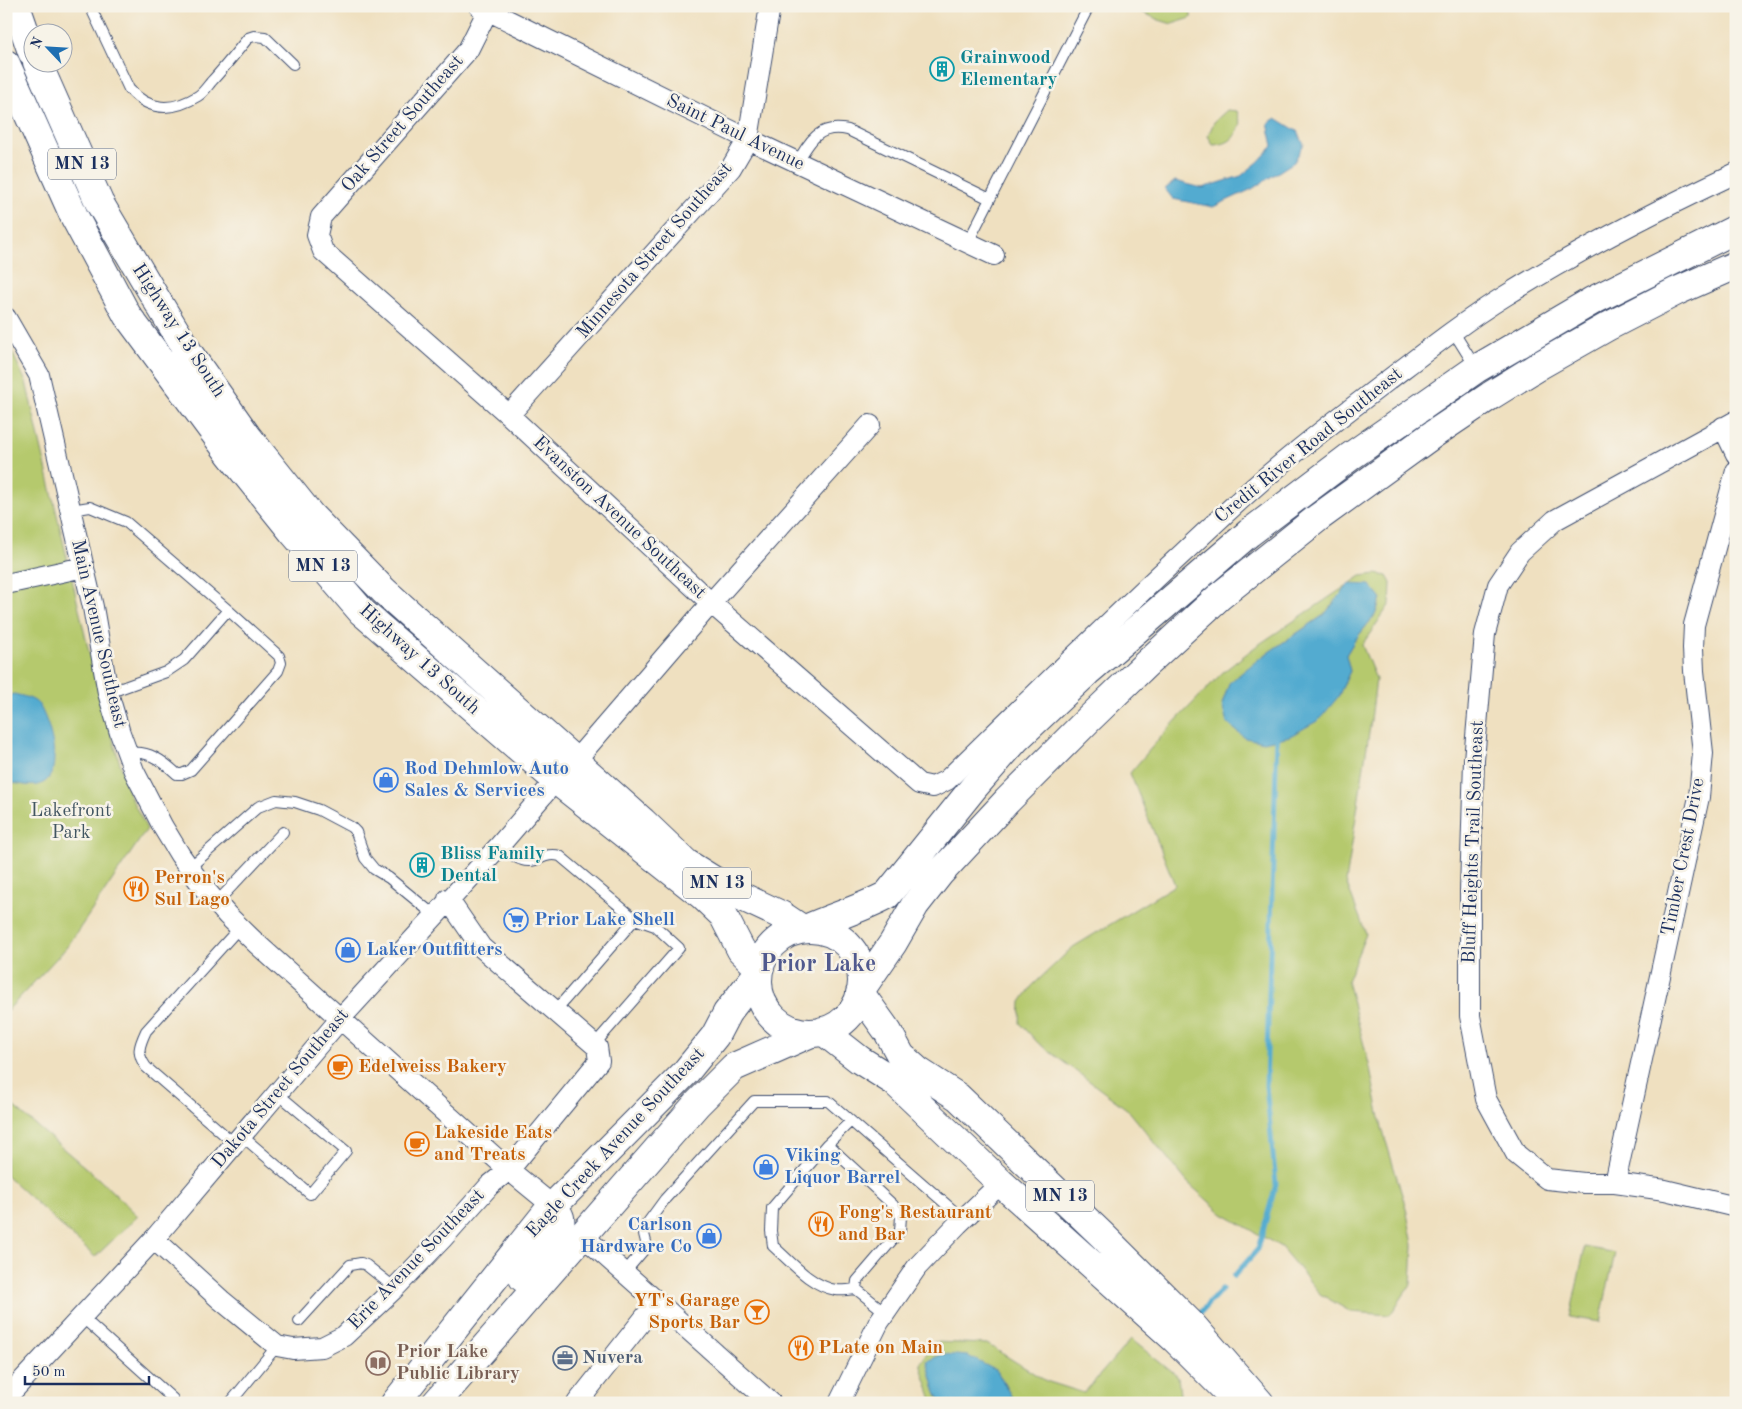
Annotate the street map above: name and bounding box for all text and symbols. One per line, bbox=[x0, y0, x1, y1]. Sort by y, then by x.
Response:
north arrow bbox=[22, 22, 72, 72]
text: N bbox=[29, 35, 46, 51]
place label: Grainwood Elementary bbox=[960, 49, 1057, 90]
street label: Oak Street Southeast bbox=[338, 52, 468, 196]
building icon: Grainwood Elementary bbox=[929, 56, 955, 82]
street label: Saint Paul Avenue bbox=[663, 91, 807, 175]
road number: MN 13 bbox=[48, 148, 116, 180]
street label: Minnesota Street Southeast bbox=[574, 159, 736, 343]
street label: Highway 13 South bbox=[128, 261, 228, 401]
street label: Credit River Road Southeast bbox=[1212, 365, 1406, 527]
street label: Evanston Avenue Southeast bbox=[529, 433, 709, 603]
street label: Main Avenue Southeast bbox=[67, 538, 129, 730]
road number: MN 13 bbox=[289, 550, 357, 582]
street label: Highway 13 South bbox=[355, 601, 483, 719]
street label: Bluff Heights Trail Southeast bbox=[1460, 720, 1488, 964]
place label: Rod Dehmlow Auto Sales & Services bbox=[404, 760, 569, 801]
shop icon: Rod Dehmlow Auto Sales & Services bbox=[373, 767, 399, 793]
street label: Timber Crest Drive bbox=[1659, 776, 1709, 938]
park label: Lakefront Park bbox=[30, 802, 112, 843]
place label: Bliss Family Dental bbox=[440, 845, 545, 886]
building icon: Bliss Family Dental bbox=[409, 852, 435, 878]
road number: MN 13 bbox=[683, 868, 751, 898]
place label: Perron's Sul Lago bbox=[154, 869, 230, 910]
restaurant icon: Perron's Sul Lago bbox=[123, 876, 149, 902]
supermarket icon: Prior Lake Shell bbox=[503, 907, 529, 933]
place label: Prior Lake Shell bbox=[534, 911, 675, 930]
shop icon: Laker Outfitters bbox=[335, 937, 361, 963]
place label: Laker Outfitters bbox=[366, 941, 502, 960]
district label: Prior Lake bbox=[760, 953, 876, 977]
street label: Dakota Street Southeast bbox=[209, 1006, 353, 1172]
street label: Eagle Creek Avenue Southeast bbox=[523, 1044, 709, 1242]
cafe icon: Edelweiss Bakery bbox=[327, 1054, 353, 1080]
place label: Edelweiss Bakery bbox=[358, 1058, 507, 1077]
place label: Lakeside Eats and Treats bbox=[434, 1124, 552, 1165]
cafe icon: Lakeside Eats and Treats bbox=[404, 1131, 430, 1157]
place label: Viking Liquor Barrel bbox=[784, 1147, 901, 1188]
shop icon: Viking Liquor Barrel bbox=[753, 1154, 779, 1180]
road number: MN 13 bbox=[1026, 1180, 1094, 1212]
street label: Erie Avenue Southeast bbox=[345, 1186, 489, 1334]
place label: Fong's Restaurant and Bar bbox=[838, 1204, 992, 1245]
restaurant icon: Fong's Restaurant and Bar bbox=[808, 1211, 834, 1237]
place label: Carlson Hardware Co bbox=[580, 1216, 692, 1257]
shop icon: Carlson Hardware Co bbox=[696, 1223, 722, 1249]
place label: YT's Garage Sports Bar bbox=[634, 1292, 740, 1333]
bar icon: YT's Garage Sports Bar bbox=[744, 1299, 770, 1325]
restaurant icon: PLate on Main bbox=[788, 1335, 814, 1361]
place label: PLate on Main bbox=[818, 1339, 943, 1358]
place label: Prior Lake Public Library bbox=[396, 1343, 520, 1384]
office icon: Nuvera bbox=[552, 1345, 578, 1371]
place label: Nuvera bbox=[582, 1349, 643, 1368]
library icon: Prior Lake Public Library bbox=[365, 1350, 391, 1376]
scale bar bbox=[25, 1354, 149, 1386]
text: 50 m bbox=[32, 1365, 66, 1380]

